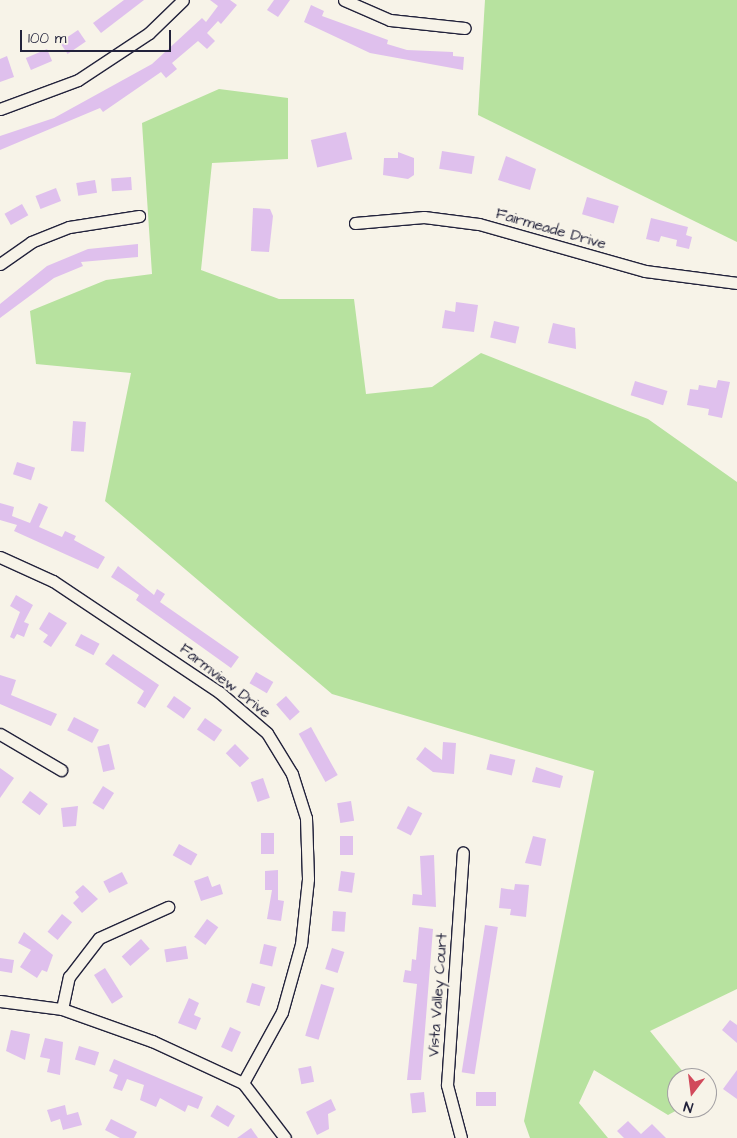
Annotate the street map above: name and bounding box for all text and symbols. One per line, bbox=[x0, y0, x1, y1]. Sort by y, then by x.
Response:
scale bar bbox=[22, 20, 174, 52]
text: 100 m bbox=[28, 28, 67, 49]
street label: Fairmeade Drive bbox=[494, 205, 608, 253]
street label: Farmview Drive bbox=[176, 640, 274, 722]
street label: Vista Valley Court bbox=[425, 933, 451, 1057]
north arrow bbox=[667, 1068, 717, 1118]
text: N bbox=[682, 1096, 695, 1117]

